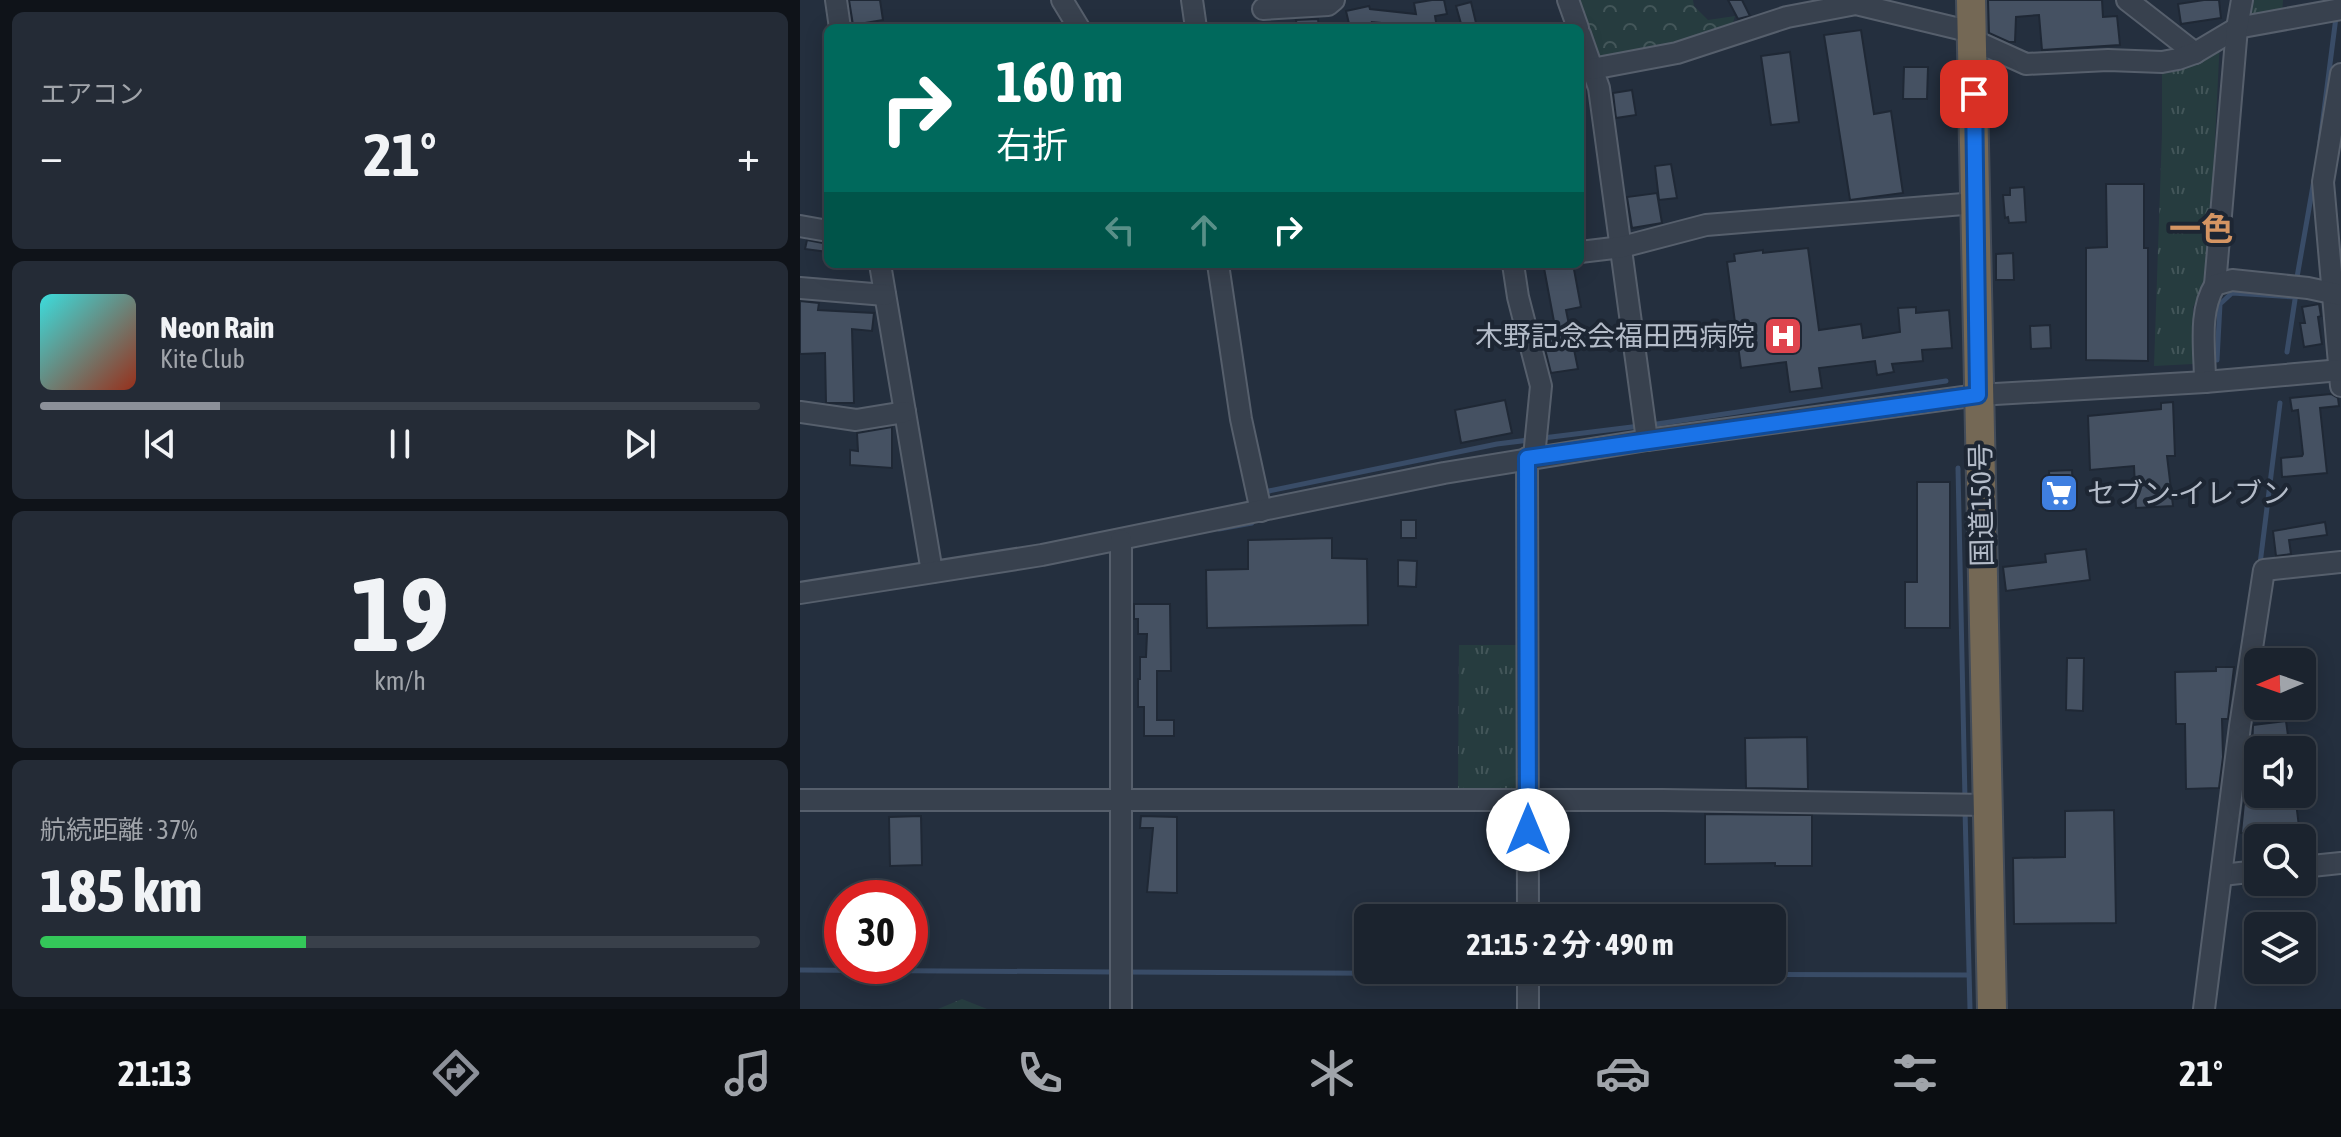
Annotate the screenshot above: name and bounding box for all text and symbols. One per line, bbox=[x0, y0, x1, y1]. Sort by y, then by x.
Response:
text: 160 m bbox=[996, 50, 1123, 114]
icon: right bbox=[864, 56, 968, 160]
pin bbox=[1940, 60, 2008, 128]
icon: arrive bbox=[1952, 72, 1996, 116]
text: エアコン bbox=[40, 79, 144, 109]
text: 21° bbox=[364, 120, 436, 189]
text: 右折 bbox=[996, 124, 1068, 166]
text: − bbox=[40, 130, 63, 180]
text: + bbox=[737, 130, 760, 180]
icon: left bbox=[1098, 208, 1142, 252]
icon: ahead bbox=[1182, 208, 1226, 252]
icon: right bbox=[1266, 208, 1310, 252]
district label: 一色 bbox=[2169, 210, 2233, 247]
text: Neon Rain bbox=[160, 310, 274, 344]
hospital icon: 木野記念会福田西病院 bbox=[1762, 315, 1804, 357]
place label: 木野記念会福田西病院 bbox=[1475, 320, 1755, 352]
text: Kite Club bbox=[160, 344, 245, 374]
icon: previous bbox=[138, 422, 182, 466]
icon: pause bbox=[378, 422, 422, 466]
icon: next bbox=[618, 422, 662, 466]
street label: 国道150号 bbox=[1964, 443, 1998, 567]
supermarket icon: セブン-イレブン bbox=[2038, 472, 2080, 514]
place label: セブン-イレブン bbox=[2087, 477, 2290, 509]
text: 19 bbox=[351, 554, 449, 673]
north arrow bbox=[2244, 648, 2316, 720]
map controls bbox=[2244, 648, 2316, 984]
text: km/h bbox=[374, 666, 426, 696]
button: sound bbox=[2244, 736, 2316, 808]
position arrow bbox=[1486, 788, 1570, 872]
text: 航続距離 · 37% bbox=[40, 815, 197, 845]
button: search bbox=[2244, 824, 2316, 896]
text: 185 km bbox=[40, 856, 202, 925]
speed limit sign: 30 bbox=[824, 880, 928, 984]
button: layers bbox=[2244, 912, 2316, 984]
text: 21:15 · 2 分 · 490 m bbox=[1466, 927, 1674, 961]
icon: directions bbox=[428, 1045, 484, 1101]
icon: music bbox=[720, 1045, 776, 1101]
icon: phone bbox=[1012, 1045, 1068, 1101]
icon: climate bbox=[1304, 1045, 1360, 1101]
icon: car bbox=[1595, 1045, 1651, 1101]
icon: filters bbox=[1887, 1045, 1943, 1101]
text: 21:13 bbox=[118, 1052, 192, 1094]
text: 21° bbox=[2179, 1052, 2223, 1094]

